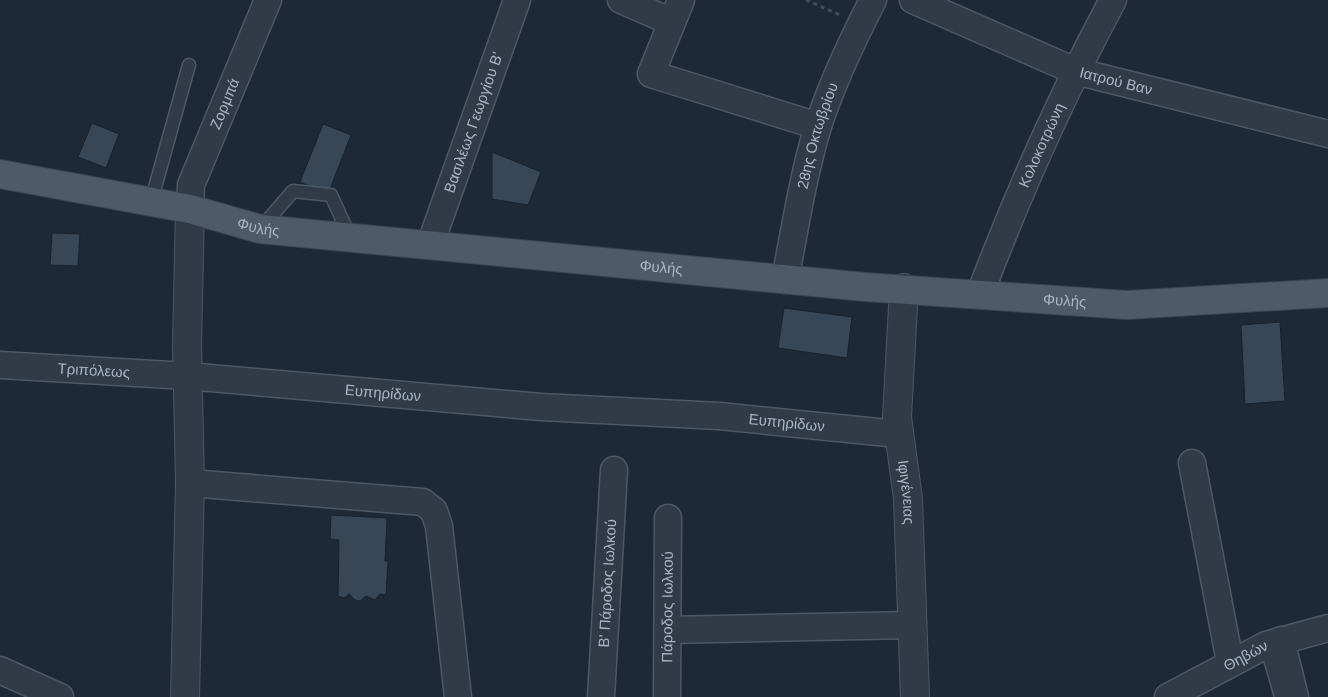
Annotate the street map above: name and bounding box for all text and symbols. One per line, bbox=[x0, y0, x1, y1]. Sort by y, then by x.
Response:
street label: Βασιλέως Γεωργίου Β' bbox=[440, 49, 506, 195]
street label: Ιατρού Βαν bbox=[1078, 63, 1154, 98]
street label: Ζορμπά bbox=[206, 75, 243, 132]
street label: 28ης Οκτωβρίου bbox=[794, 80, 841, 190]
street label: Κολοκοτρώνη bbox=[1015, 100, 1068, 190]
street label: Φυλής bbox=[235, 214, 280, 239]
street label: Φυλής bbox=[639, 256, 684, 277]
street label: Φυλής bbox=[1043, 290, 1087, 310]
street label: Τριπόλεως bbox=[57, 359, 131, 381]
street label: Ευπηρίδων bbox=[344, 381, 422, 404]
street label: Ευπηρίδων bbox=[748, 410, 826, 435]
street label: Ιφιγένειας bbox=[895, 459, 918, 525]
street label: Β' Πάροδος Ιωλκού bbox=[595, 518, 619, 648]
street label: Πάροδος Ιωλκού bbox=[658, 551, 676, 663]
street label: Θηβών bbox=[1220, 637, 1271, 674]

